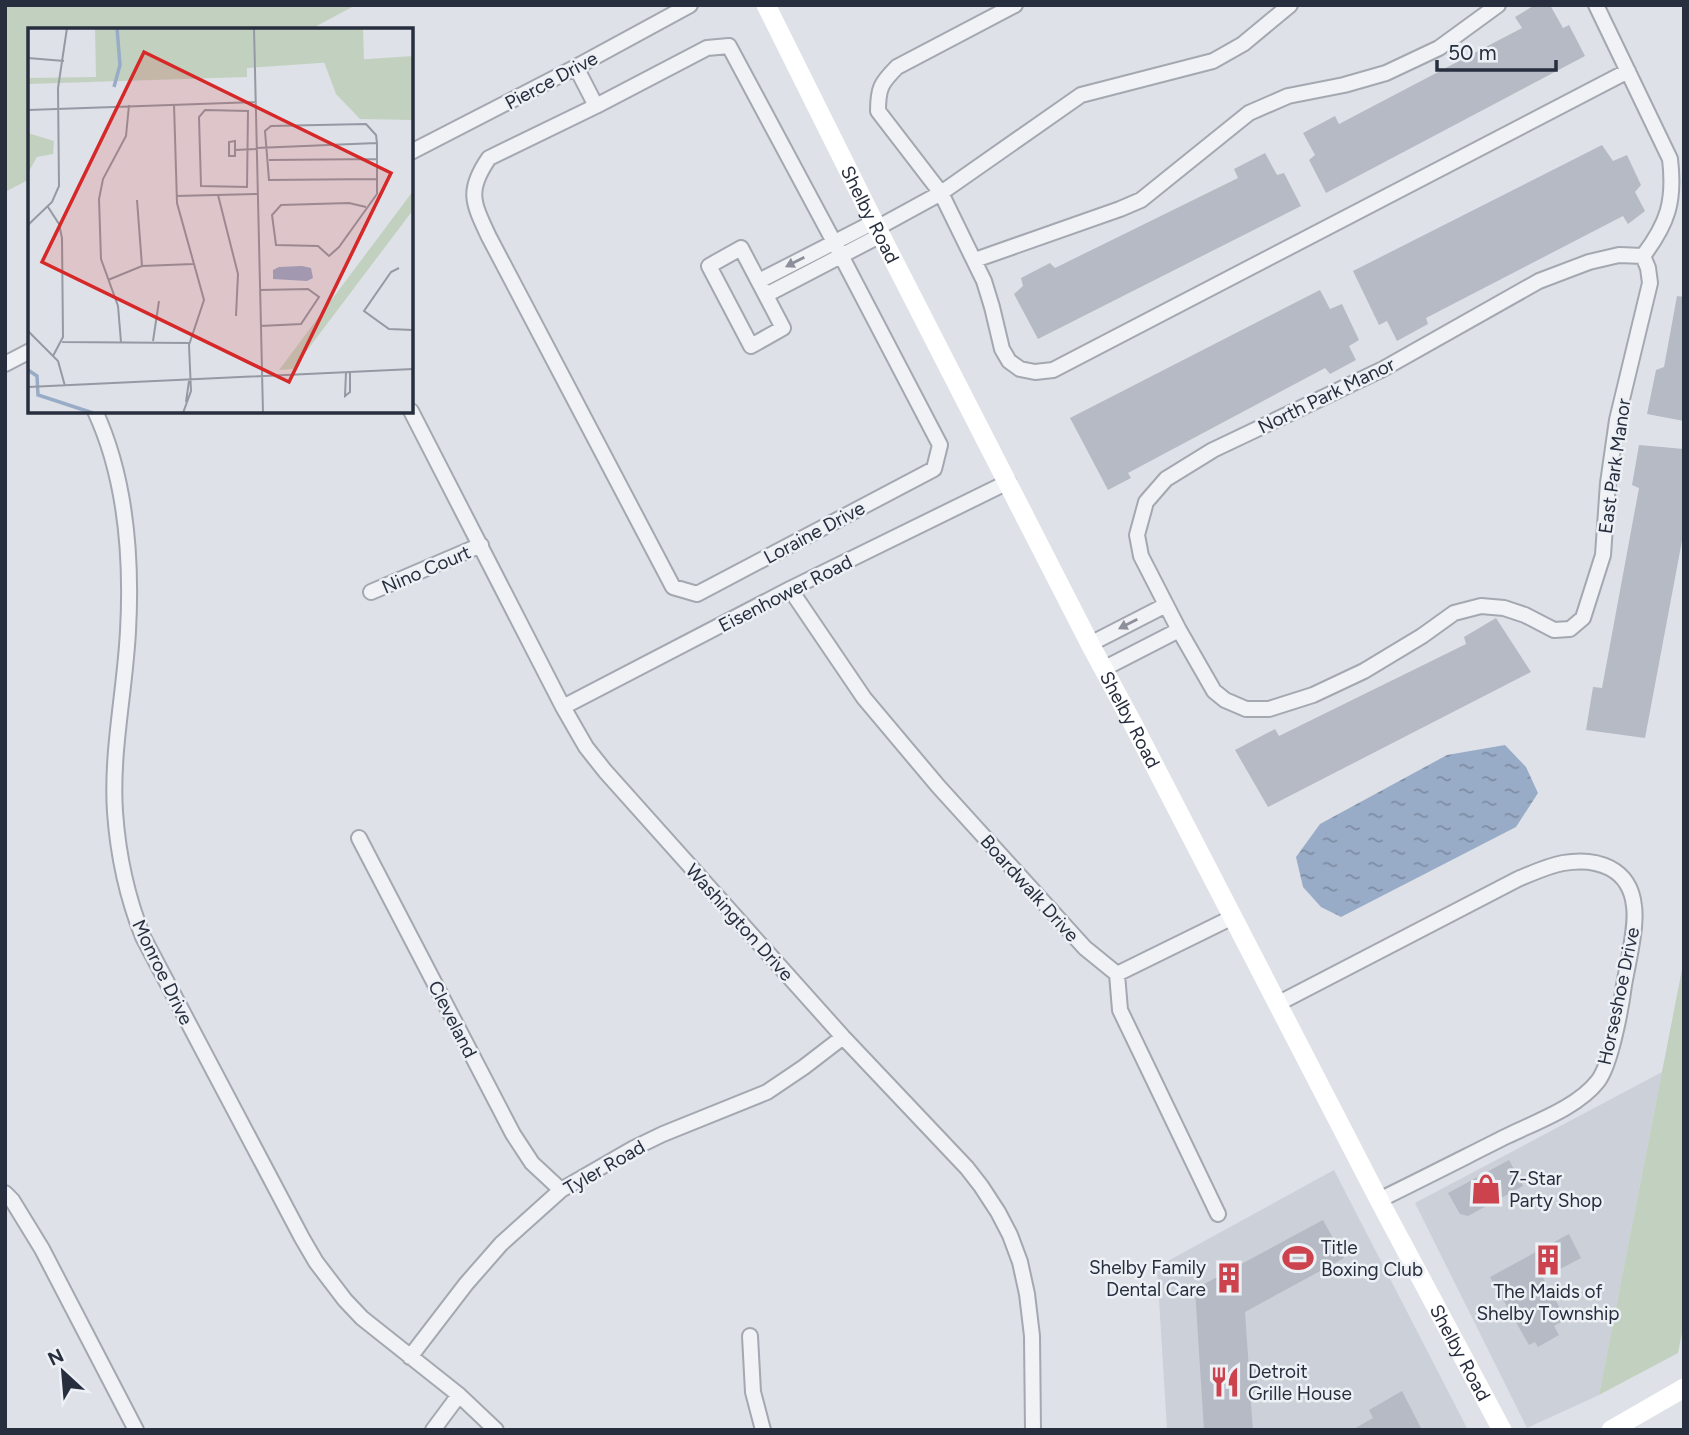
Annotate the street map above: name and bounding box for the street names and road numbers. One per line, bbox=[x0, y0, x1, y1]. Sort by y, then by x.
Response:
street label: Pierce Drive bbox=[501, 46, 601, 114]
street label: Shelby Road bbox=[836, 162, 904, 267]
street label: North Park Manor bbox=[1254, 352, 1399, 439]
street label: East Park Manor bbox=[1594, 396, 1635, 535]
street label: Loraine Drive bbox=[760, 496, 869, 569]
street label: Nino Court bbox=[378, 540, 474, 598]
street label: Eisenhower Road bbox=[715, 550, 856, 637]
street label: Shelby Road bbox=[1095, 667, 1165, 772]
street label: Boardwalk Drive bbox=[975, 830, 1084, 947]
street label: Washington Drive bbox=[681, 859, 798, 986]
street label: Monroe Drive bbox=[127, 916, 198, 1029]
street label: Horseshoe Drive bbox=[1593, 925, 1644, 1067]
street label: Cleveland bbox=[423, 977, 482, 1062]
street label: Tyler Road bbox=[560, 1135, 649, 1200]
street label: Shelby Road bbox=[1425, 1300, 1495, 1405]

